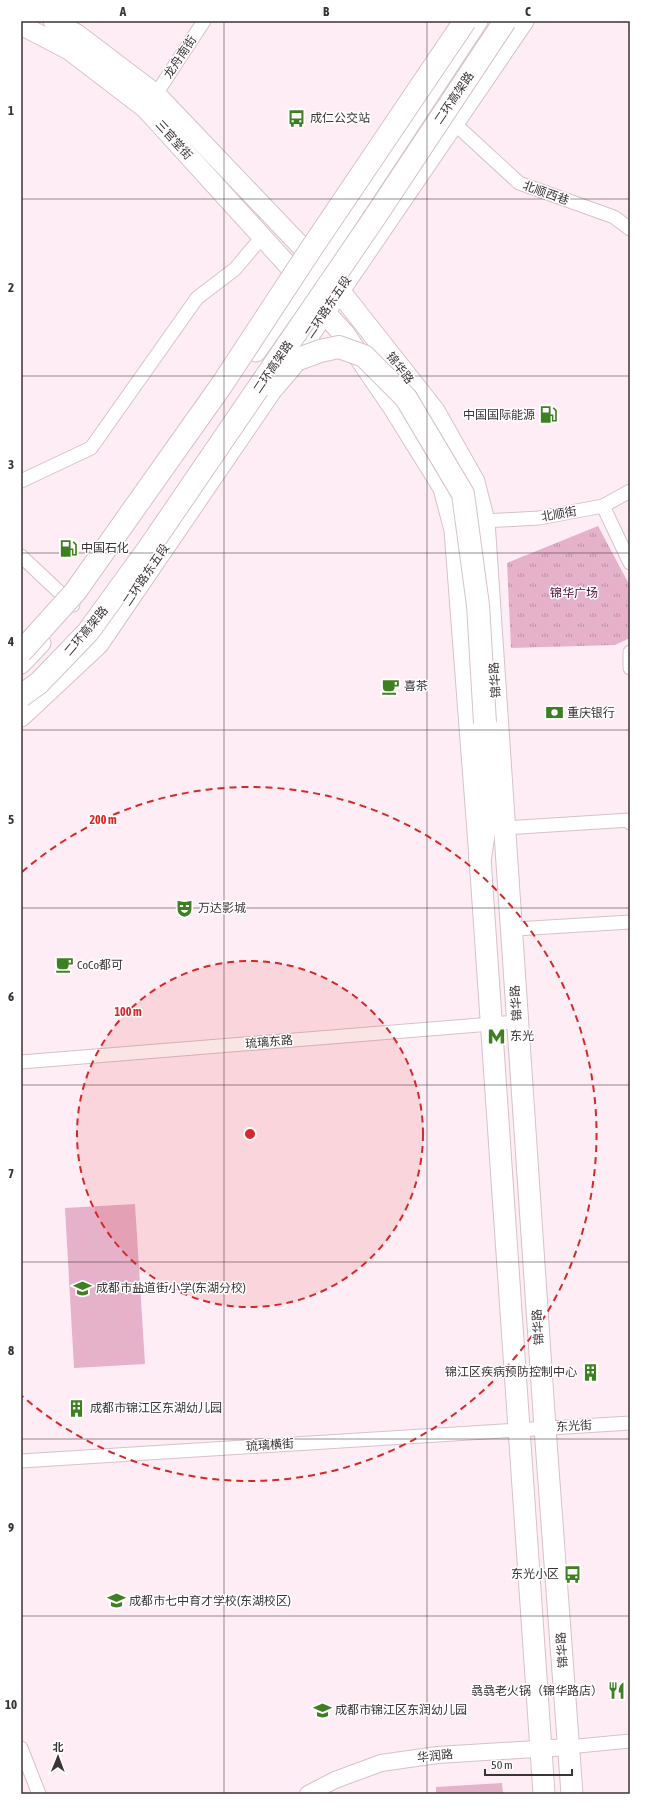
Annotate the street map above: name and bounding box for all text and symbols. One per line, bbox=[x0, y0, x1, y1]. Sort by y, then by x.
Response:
text: A bbox=[119, 4, 127, 19]
text: B bbox=[323, 4, 330, 19]
text: C bbox=[525, 4, 531, 19]
street label: 龙舟南街 bbox=[161, 33, 199, 81]
street label: 二环高架路 bbox=[431, 69, 477, 127]
text: 1 bbox=[8, 103, 14, 118]
bus stop icon: 成仁公交站 bbox=[287, 108, 307, 128]
place label: 成仁公交站 bbox=[310, 111, 370, 125]
street label: 三官堂街 bbox=[153, 117, 195, 163]
street label: 北顺西巷 bbox=[521, 178, 571, 208]
street label: 二环路东五段 bbox=[302, 273, 354, 341]
text: 2 bbox=[8, 280, 14, 295]
street label: 二环高架路 bbox=[250, 338, 296, 396]
street label: 锦华路 bbox=[383, 350, 417, 386]
fuel station icon: 中国国际能源 bbox=[538, 405, 558, 425]
place label: 中国国际能源 bbox=[463, 408, 535, 422]
text: 3 bbox=[8, 457, 14, 472]
street label: 北顺街 bbox=[540, 504, 578, 524]
fuel station icon: 中国石化 bbox=[58, 538, 78, 558]
place label: 中国石化 bbox=[81, 541, 129, 555]
street label: 二环路东五段 bbox=[120, 541, 172, 609]
park label: 锦华广场 bbox=[550, 586, 598, 600]
street label: 二环高架路 bbox=[61, 604, 111, 658]
text: 4 bbox=[7, 634, 14, 649]
street label: 锦华路 bbox=[487, 662, 503, 698]
cafe icon: 喜茶 bbox=[381, 676, 401, 696]
place label: 喜茶 bbox=[404, 679, 428, 693]
bank icon: 重庆银行 bbox=[544, 703, 564, 723]
place label: 重庆银行 bbox=[567, 706, 615, 720]
text: 5 bbox=[8, 812, 14, 827]
text: 200 m bbox=[89, 813, 117, 827]
theatre icon: 万达影城 bbox=[175, 898, 195, 918]
place label: 万达影城 bbox=[198, 901, 246, 915]
cafe icon: CoCo都可 bbox=[54, 955, 74, 975]
place label: CoCo都可 bbox=[77, 958, 123, 972]
street label: 锦华路 bbox=[508, 985, 524, 1021]
text: 6 bbox=[8, 989, 14, 1004]
text: 100 m bbox=[114, 1005, 142, 1019]
metro station icon: 东光 bbox=[487, 1026, 507, 1046]
place label: 东光 bbox=[510, 1029, 534, 1043]
street label: 琉璃东路 bbox=[244, 1033, 294, 1051]
centre of rings bbox=[243, 1127, 257, 1141]
text: 7 bbox=[8, 1166, 14, 1181]
school or university icon: 成都市盐道街小学(东湖分校) bbox=[73, 1278, 93, 1298]
place label: 成都市盐道街小学(东湖分校) bbox=[96, 1281, 246, 1295]
street label: 锦华路 bbox=[530, 1309, 546, 1345]
text: 8 bbox=[8, 1343, 14, 1358]
building icon: 锦江区疾病预防控制中心 bbox=[580, 1362, 600, 1382]
place label: 锦江区疾病预防控制中心 bbox=[445, 1365, 577, 1379]
building icon: 成都市锦江区东湖幼儿园 bbox=[67, 1398, 87, 1418]
place label: 成都市锦江区东湖幼儿园 bbox=[90, 1401, 222, 1415]
street label: 东光街 bbox=[556, 1418, 592, 1434]
street label: 琉璃横街 bbox=[246, 1436, 294, 1454]
text: 9 bbox=[8, 1520, 14, 1535]
bus stop icon: 东光小区 bbox=[562, 1564, 582, 1584]
place label: 东光小区 bbox=[511, 1567, 559, 1581]
school or university icon: 成都市七中育才学校(东湖校区) bbox=[106, 1591, 126, 1611]
place label: 成都市七中育才学校(东湖校区) bbox=[129, 1594, 291, 1608]
street label: 锦华路 bbox=[554, 1632, 570, 1668]
restaurant icon: 骉骉老火锅（锦华路店） bbox=[606, 1681, 626, 1701]
place label: 骉骉老火锅（锦华路店） bbox=[471, 1684, 603, 1698]
text: 10 bbox=[5, 1697, 17, 1712]
school or university icon: 成都市锦江区东润幼儿园 bbox=[312, 1700, 332, 1720]
place label: 成都市锦江区东润幼儿园 bbox=[335, 1703, 467, 1717]
north arrow bbox=[38, 1737, 78, 1777]
text: 北 bbox=[53, 1741, 64, 1753]
street label: 华润路 bbox=[416, 1747, 454, 1765]
scale bar bbox=[485, 1751, 572, 1777]
text: 50 m bbox=[491, 1758, 513, 1772]

